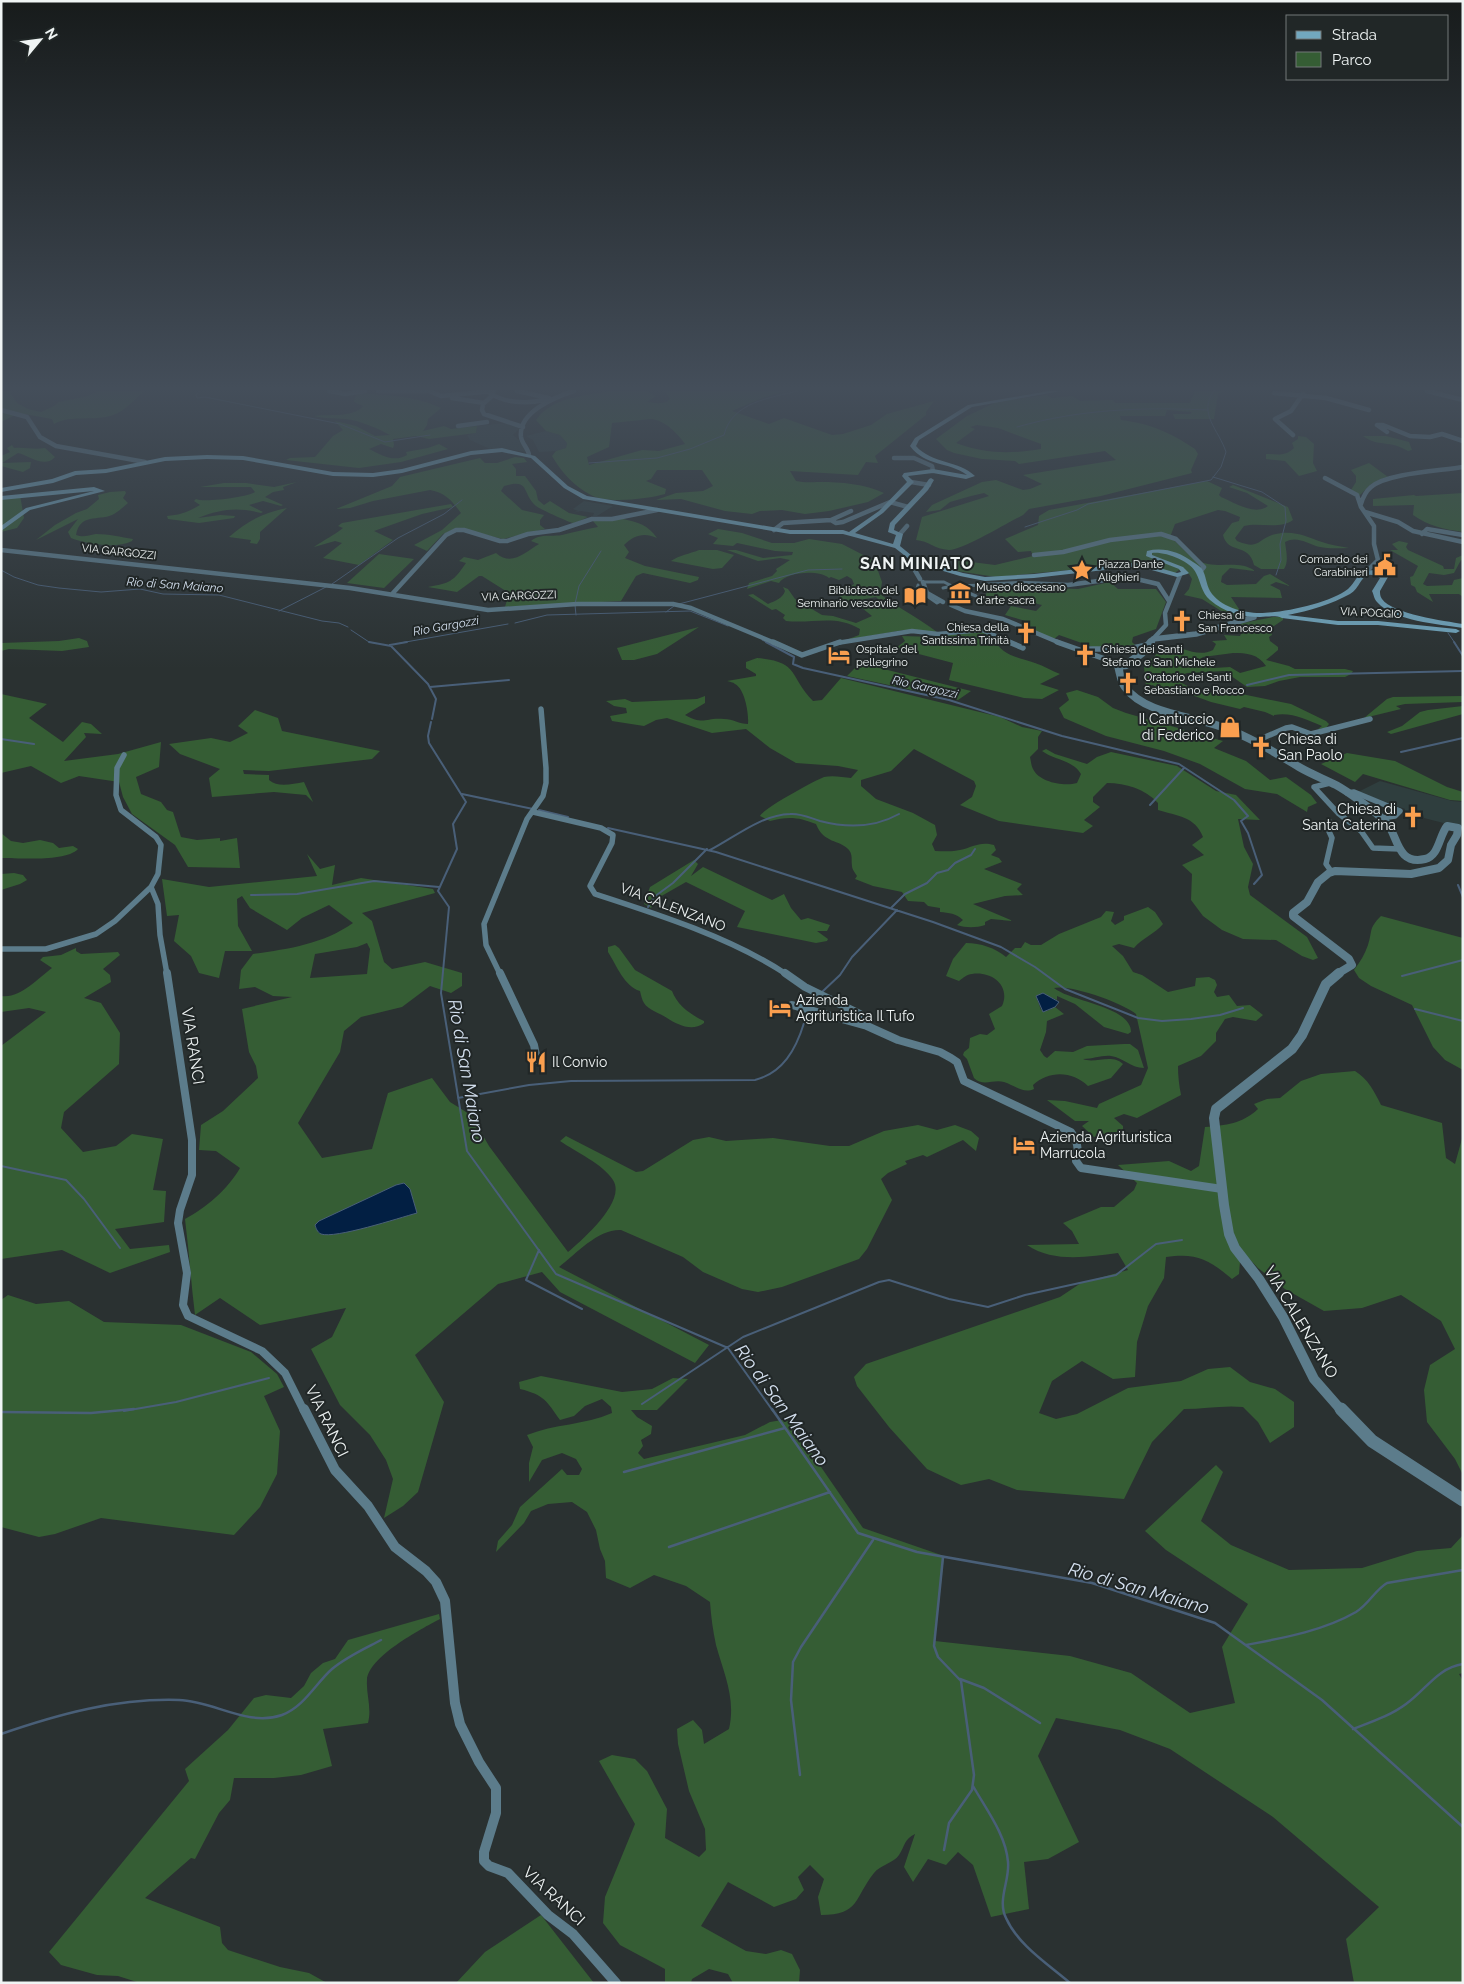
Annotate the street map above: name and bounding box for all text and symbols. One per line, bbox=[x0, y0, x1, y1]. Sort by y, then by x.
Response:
north arrow bbox=[15, 15, 65, 65]
legend bbox=[1286, 15, 1449, 80]
text: N bbox=[42, 25, 61, 42]
text: Strada bbox=[1332, 26, 1377, 44]
text: Parco bbox=[1332, 51, 1372, 69]
street label: VIA GARGOZZI bbox=[81, 542, 157, 562]
public building icon: Comando dei Carabinieri bbox=[1372, 552, 1398, 578]
place label: Comando dei Carabinieri bbox=[1300, 553, 1368, 579]
district label: SAN MINIATO bbox=[860, 554, 974, 573]
place icon: Piazza Dante Alighieri bbox=[1069, 557, 1095, 583]
place label: Piazza Dante Alighieri bbox=[1098, 558, 1164, 584]
water label: Rio di San Maiano bbox=[126, 575, 224, 595]
museum icon: Museo diocesano d'arte sacra bbox=[947, 580, 973, 606]
place label: Museo diocesano d'arte sacra bbox=[976, 581, 1066, 607]
library icon: Biblioteca del Seminario vescovile bbox=[902, 583, 928, 609]
place label: Biblioteca del Seminario vescovile bbox=[797, 584, 899, 610]
street label: VIA GARGOZZI bbox=[481, 588, 557, 604]
street label: VIA POGGIO bbox=[1340, 605, 1402, 621]
church icon: Chiesa di San Francesco bbox=[1169, 608, 1195, 634]
place label: Chiesa di San Francesco bbox=[1198, 609, 1273, 635]
water label: Rio Gargozzi bbox=[412, 613, 481, 639]
church icon: Chiesa della Santissima Trinità bbox=[1013, 620, 1039, 646]
place label: Chiesa della Santissima Trinità bbox=[922, 621, 1009, 647]
hotel icon: Ospitale del pellegrino bbox=[826, 642, 852, 668]
church icon: Chiesa dei Santi Stefano e San Michele bbox=[1072, 642, 1098, 668]
place label: Ospitale del pellegrino bbox=[856, 643, 917, 669]
place label: Chiesa dei Santi Stefano e San Michele bbox=[1102, 643, 1216, 669]
church icon: Oratorio dei Santi Sebastiano e Rocco bbox=[1115, 670, 1141, 696]
place label: Oratorio dei Santi Sebastiano e Rocco bbox=[1144, 671, 1245, 697]
water label: Rio Gargozzi bbox=[891, 673, 960, 701]
place label: Il Cantuccio di Federico bbox=[1139, 711, 1214, 743]
shop icon: Il Cantuccio di Federico bbox=[1217, 714, 1243, 740]
place label: Chiesa di San Paolo bbox=[1278, 731, 1343, 763]
church icon: Chiesa di San Paolo bbox=[1248, 734, 1274, 760]
place label: Chiesa di Santa Caterina bbox=[1302, 801, 1396, 833]
church icon: Chiesa di Santa Caterina bbox=[1400, 804, 1426, 830]
street label: VIA CALENZANO bbox=[618, 880, 728, 934]
place label: Azienda Agrituristica Il Tufo bbox=[796, 992, 915, 1024]
hotel icon: Azienda Agrituristica Il Tufo bbox=[767, 995, 793, 1021]
water label: Rio di San Maiano bbox=[444, 998, 490, 1144]
street label: VIA RANCI bbox=[178, 1006, 208, 1086]
restaurant icon: Il Convio bbox=[523, 1049, 549, 1075]
place label: Il Convio bbox=[552, 1054, 607, 1070]
place label: Azienda Agrituristica Marrucola bbox=[1040, 1129, 1172, 1161]
hotel icon: Azienda Agrituristica Marrucola bbox=[1011, 1132, 1037, 1158]
street label: VIA CALENZANO bbox=[1260, 1262, 1342, 1382]
water label: Rio di San Maiano bbox=[731, 1340, 833, 1470]
street label: VIA RANCI bbox=[301, 1382, 353, 1460]
water label: Rio di San Maiano bbox=[1066, 1558, 1212, 1618]
street label: VIA RANCI bbox=[519, 1863, 589, 1929]

